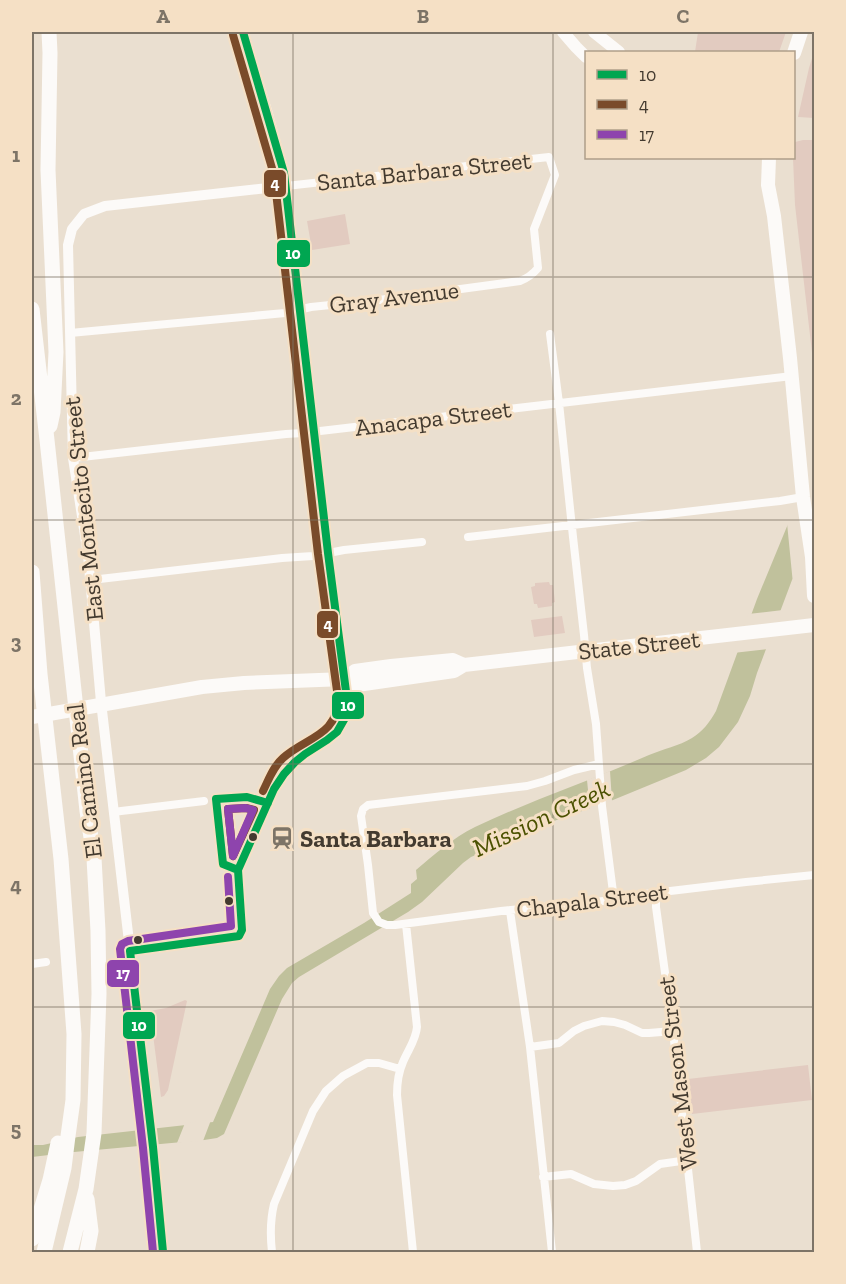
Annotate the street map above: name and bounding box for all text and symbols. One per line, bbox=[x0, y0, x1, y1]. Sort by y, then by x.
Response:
text: A bbox=[156, 4, 170, 28]
text: B bbox=[417, 4, 429, 28]
text: C bbox=[677, 4, 690, 28]
legend bbox=[585, 51, 795, 159]
text: 10 bbox=[639, 64, 656, 86]
text: 4 bbox=[639, 94, 649, 116]
text: 17 bbox=[639, 124, 655, 146]
text: 1 bbox=[12, 143, 20, 167]
street label: Santa Barbara Street bbox=[316, 145, 533, 197]
line badge: 4 bbox=[263, 169, 287, 198]
text: 4 bbox=[270, 174, 280, 193]
line badge: 10 bbox=[276, 239, 311, 268]
text: 10 bbox=[285, 244, 301, 263]
street label: Gray Avenue bbox=[328, 275, 460, 319]
text: 2 bbox=[11, 386, 22, 410]
street label: Anacapa Street bbox=[353, 394, 513, 442]
street label: East Montecito Street bbox=[57, 395, 109, 622]
line badge: 4 bbox=[316, 610, 339, 639]
text: 4 bbox=[323, 615, 333, 634]
street label: State Street bbox=[577, 624, 701, 666]
text: 3 bbox=[11, 630, 22, 654]
line badge: 10 bbox=[331, 691, 365, 720]
text: 10 bbox=[340, 696, 356, 715]
street label: El Camino Real bbox=[60, 702, 108, 860]
water label: Mission Creek bbox=[467, 772, 615, 864]
place label: Santa Barbara bbox=[300, 824, 452, 853]
station icon: Santa Barbara bbox=[269, 825, 295, 851]
unlabelled marker bbox=[247, 831, 259, 843]
text: 4 bbox=[10, 873, 22, 897]
street label: Chapala Street bbox=[515, 876, 669, 924]
unlabelled marker bbox=[223, 895, 235, 907]
unlabelled marker bbox=[132, 934, 144, 946]
line badge: 17 bbox=[106, 959, 140, 988]
text: 17 bbox=[116, 964, 130, 983]
street label: West Mason Street bbox=[651, 974, 703, 1172]
line badge: 10 bbox=[122, 1011, 156, 1040]
text: 10 bbox=[131, 1016, 147, 1035]
text: 5 bbox=[11, 1117, 21, 1141]

